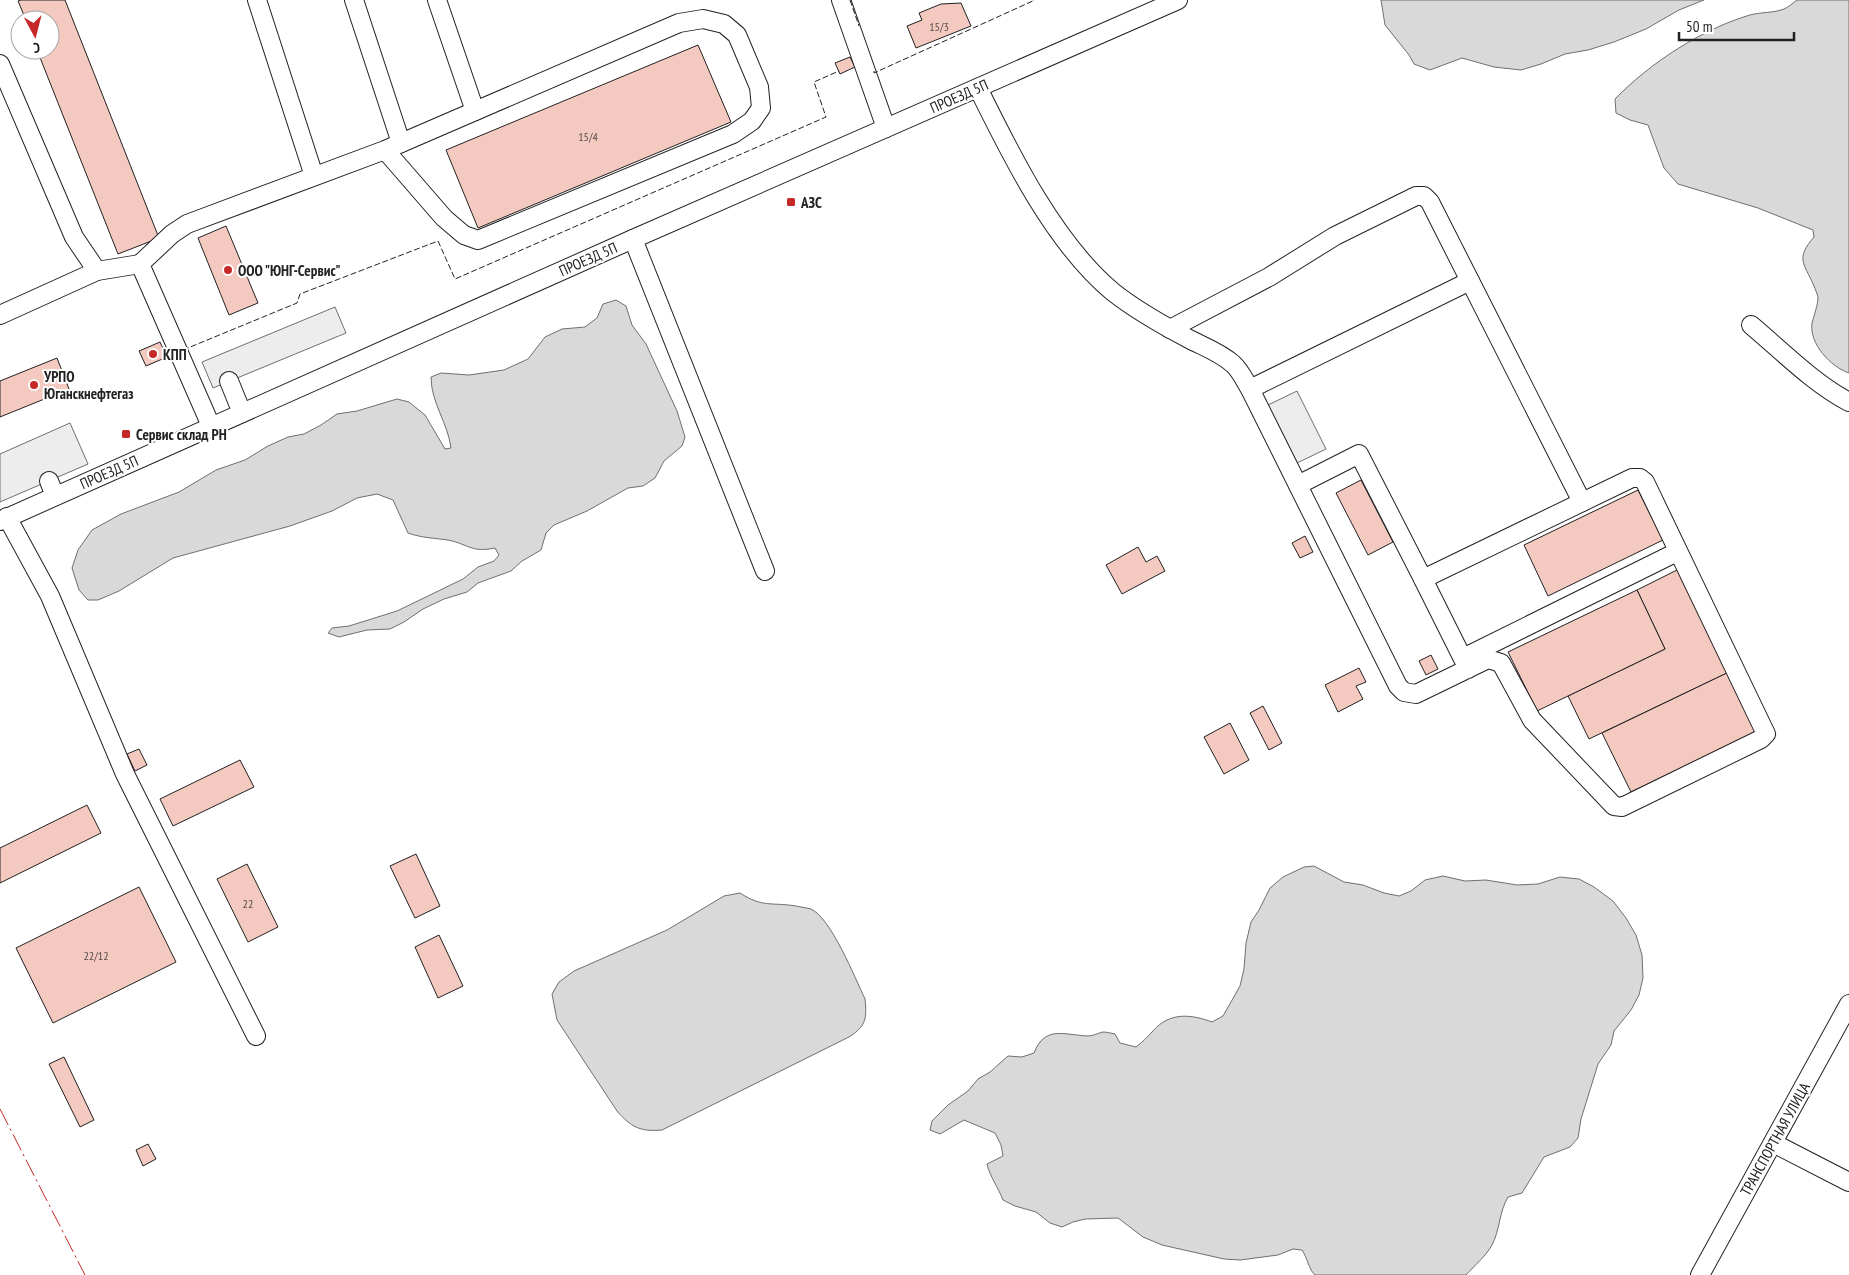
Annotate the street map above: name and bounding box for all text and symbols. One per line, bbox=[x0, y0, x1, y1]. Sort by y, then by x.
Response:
north arrow bbox=[10, 10, 60, 60]
scale bar bbox=[1679, 10, 1794, 42]
text: 50 m bbox=[1686, 17, 1712, 36]
house number: 15/3 bbox=[929, 19, 949, 34]
text: С bbox=[32, 39, 41, 57]
street label: ПРОЕЗД 5П bbox=[927, 75, 991, 117]
house number: 15/4 bbox=[578, 129, 598, 144]
place label: АЗС bbox=[800, 193, 822, 212]
marker: АЗС bbox=[785, 196, 797, 208]
street label: ПРОЕЗД 5П bbox=[556, 238, 620, 280]
place label: ООО "ЮНГ-Сервис" bbox=[238, 261, 341, 280]
marker: ООО "ЮНГ-Сервис" bbox=[222, 264, 234, 276]
place label: КПП bbox=[163, 345, 187, 364]
marker: КПП bbox=[147, 348, 159, 360]
place label: УРПО Юганскнефтегаз bbox=[43, 367, 133, 403]
marker: УРПО Юганскнефтегаз bbox=[28, 379, 40, 391]
place label: Сервис склад РН bbox=[136, 425, 227, 444]
marker: Сервис склад РН bbox=[120, 428, 132, 440]
street label: ПРОЕЗД 5П bbox=[77, 451, 141, 493]
house number: 22 bbox=[243, 896, 253, 911]
house number: 22/12 bbox=[83, 948, 109, 963]
street label: ТРАНСПОРТНАЯ УЛИЦА bbox=[1736, 1078, 1814, 1199]

